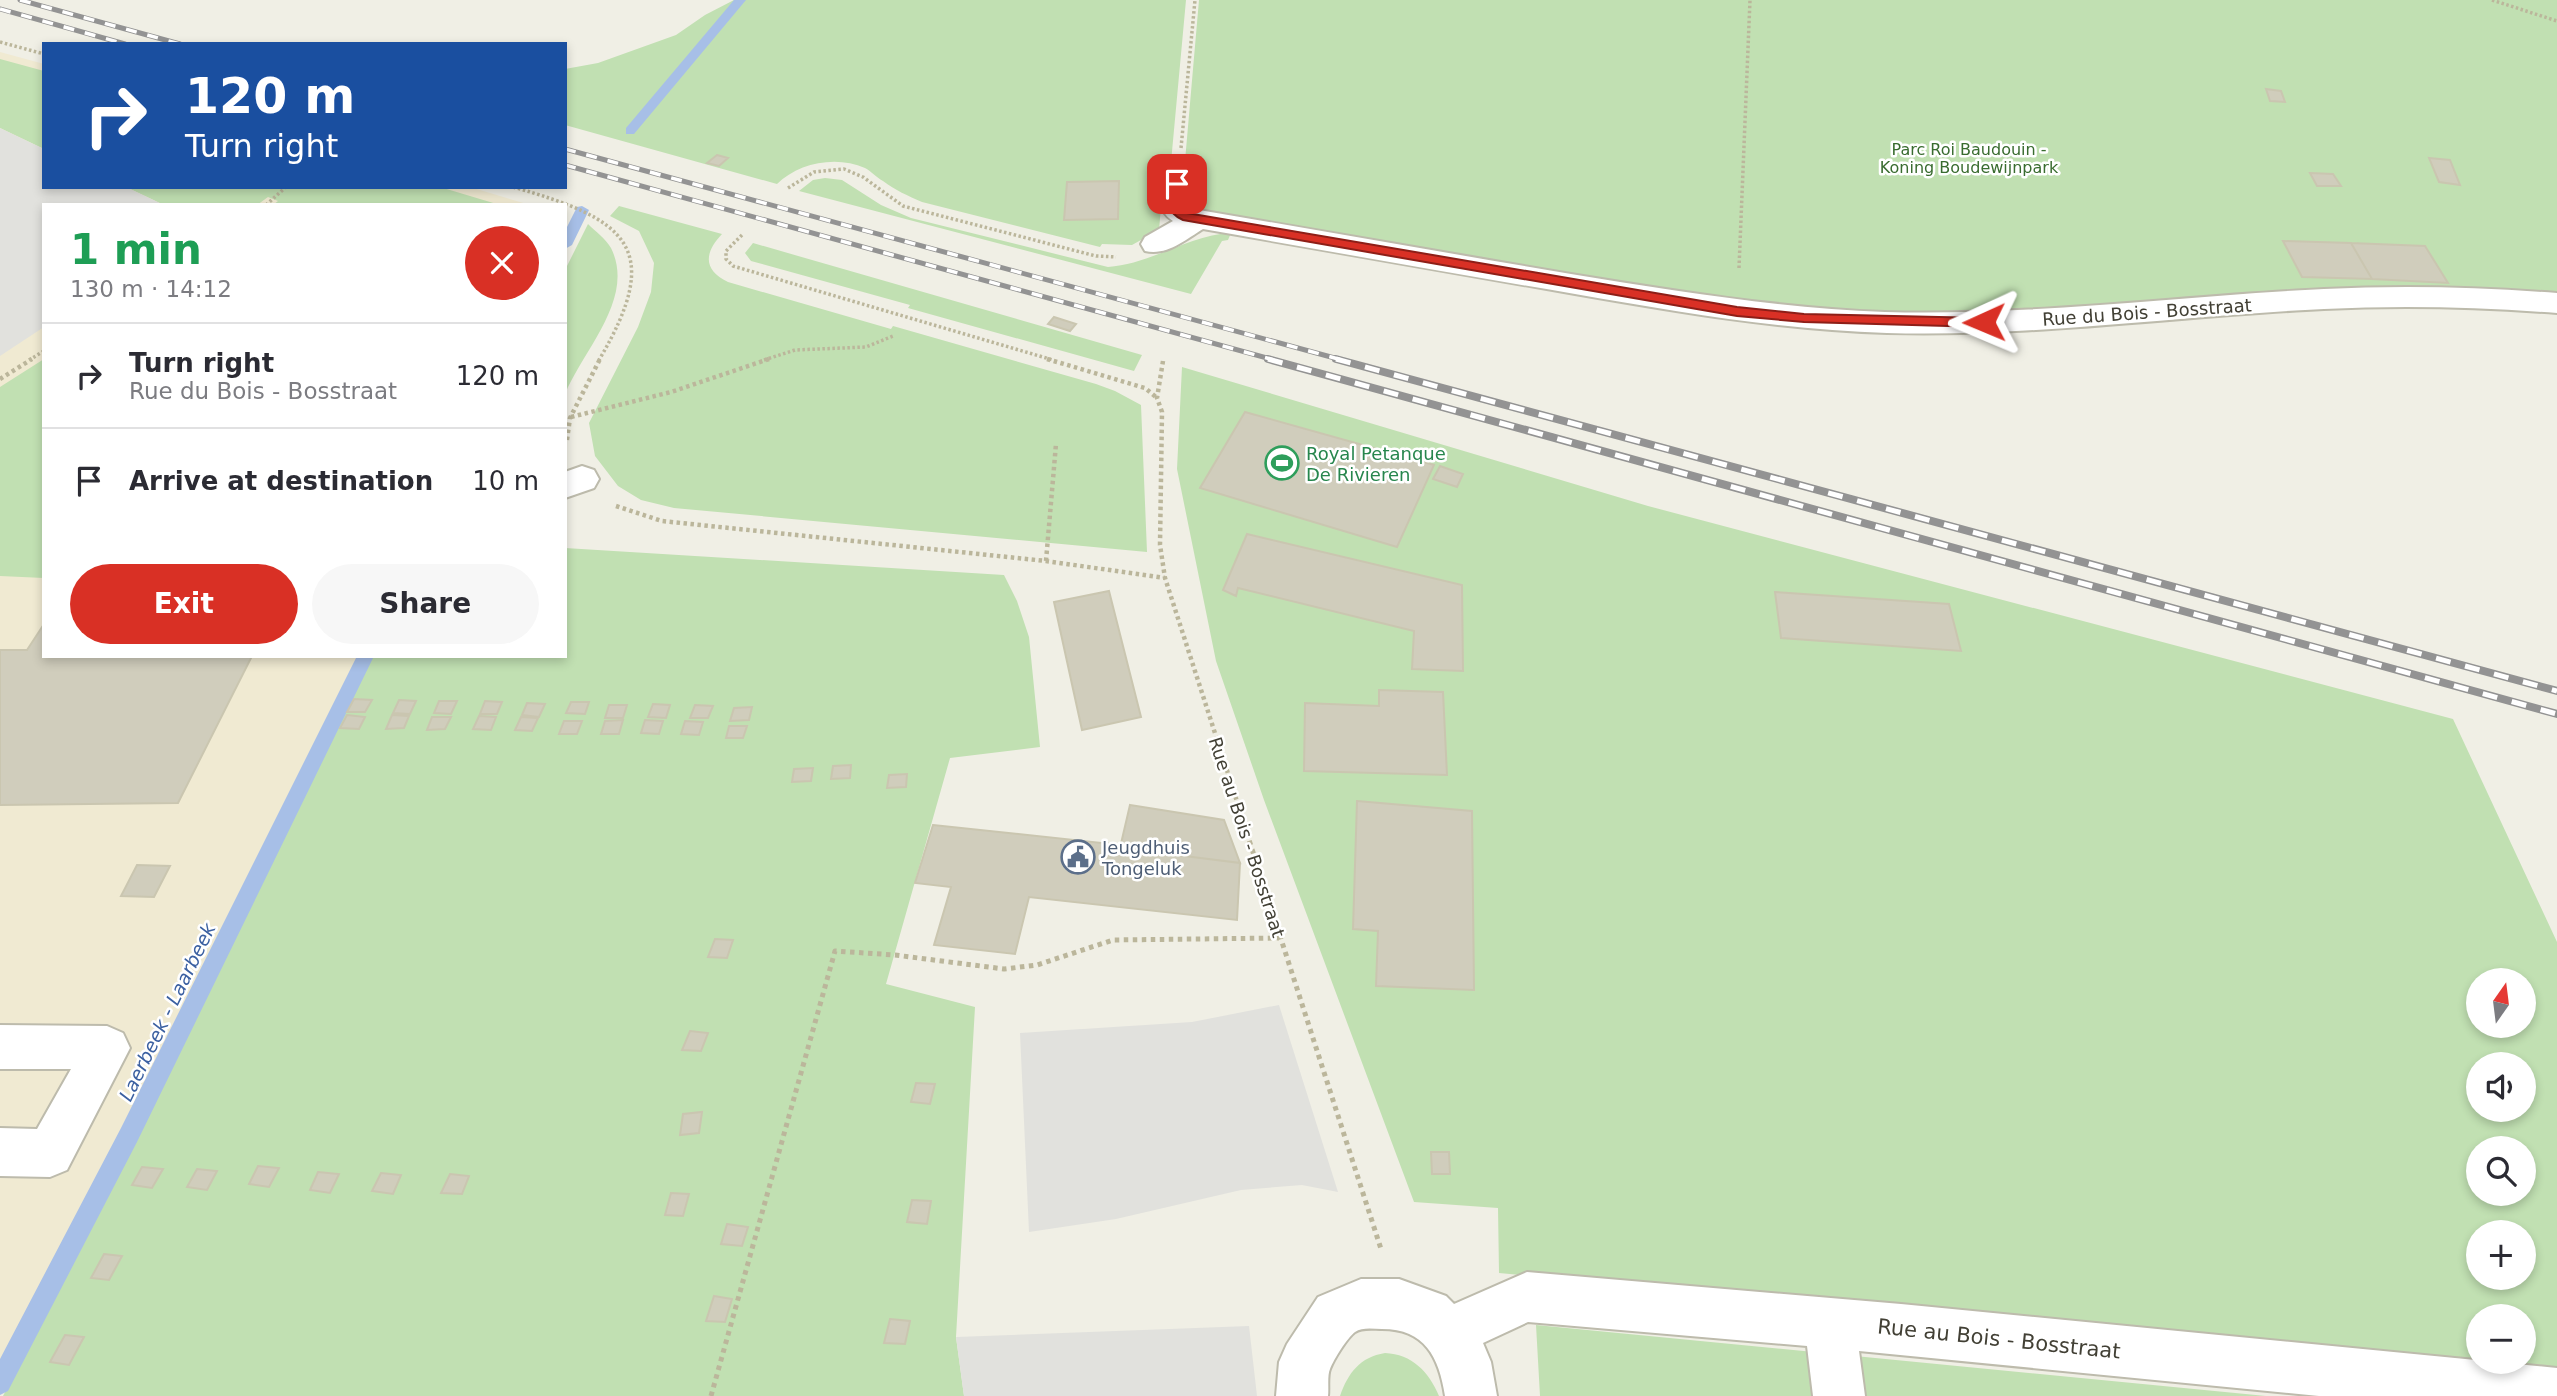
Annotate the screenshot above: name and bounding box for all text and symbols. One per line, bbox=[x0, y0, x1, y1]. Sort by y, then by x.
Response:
text: 120 m bbox=[185, 68, 355, 125]
icon: right bbox=[70, 70, 161, 161]
text: Turn right bbox=[185, 127, 338, 165]
park label: Parc Roi Baudouin - Koning Boudewijnpark bbox=[1880, 140, 2059, 177]
pin bbox=[1147, 154, 1207, 214]
icon: arrive bbox=[1158, 165, 1196, 203]
text: 1 min bbox=[70, 225, 202, 274]
button: close bbox=[465, 226, 539, 300]
text: 130 m · 14:12 bbox=[70, 276, 232, 302]
position arrow bbox=[1947, 285, 2021, 359]
street label: Rue du Bois - Bosstraat bbox=[2042, 294, 2252, 330]
text: Turn right bbox=[129, 348, 274, 378]
icon: right bbox=[70, 357, 108, 395]
text: 120 m bbox=[456, 361, 539, 391]
text: Rue du Bois - Bosstraat bbox=[129, 378, 397, 404]
place label: Royal Petanque De Rivieren bbox=[1306, 443, 1446, 485]
sports icon: Royal Petanque De Rivieren bbox=[1263, 444, 1301, 482]
icon: arrive bbox=[70, 462, 108, 500]
text: Arrive at destination bbox=[129, 466, 433, 496]
text: 10 m bbox=[472, 466, 539, 496]
button: Exit bbox=[70, 564, 298, 644]
button: Share bbox=[312, 564, 539, 644]
street label: Rue au Bois - Bosstraat bbox=[1205, 734, 1289, 940]
place label: Jeugdhuis Tongeluk bbox=[1101, 837, 1190, 879]
public building icon: Jeugdhuis Tongeluk bbox=[1059, 838, 1097, 876]
water label: Laerbeek - Laarbeek bbox=[114, 919, 220, 1105]
north arrow bbox=[2466, 968, 2536, 1038]
map controls bbox=[2466, 968, 2536, 1374]
button: sound bbox=[2466, 1052, 2536, 1122]
button: search bbox=[2466, 1136, 2536, 1206]
button: + bbox=[2466, 1220, 2536, 1290]
button: − bbox=[2466, 1304, 2536, 1374]
street label: Rue au Bois - Bosstraat bbox=[1876, 1314, 2122, 1364]

